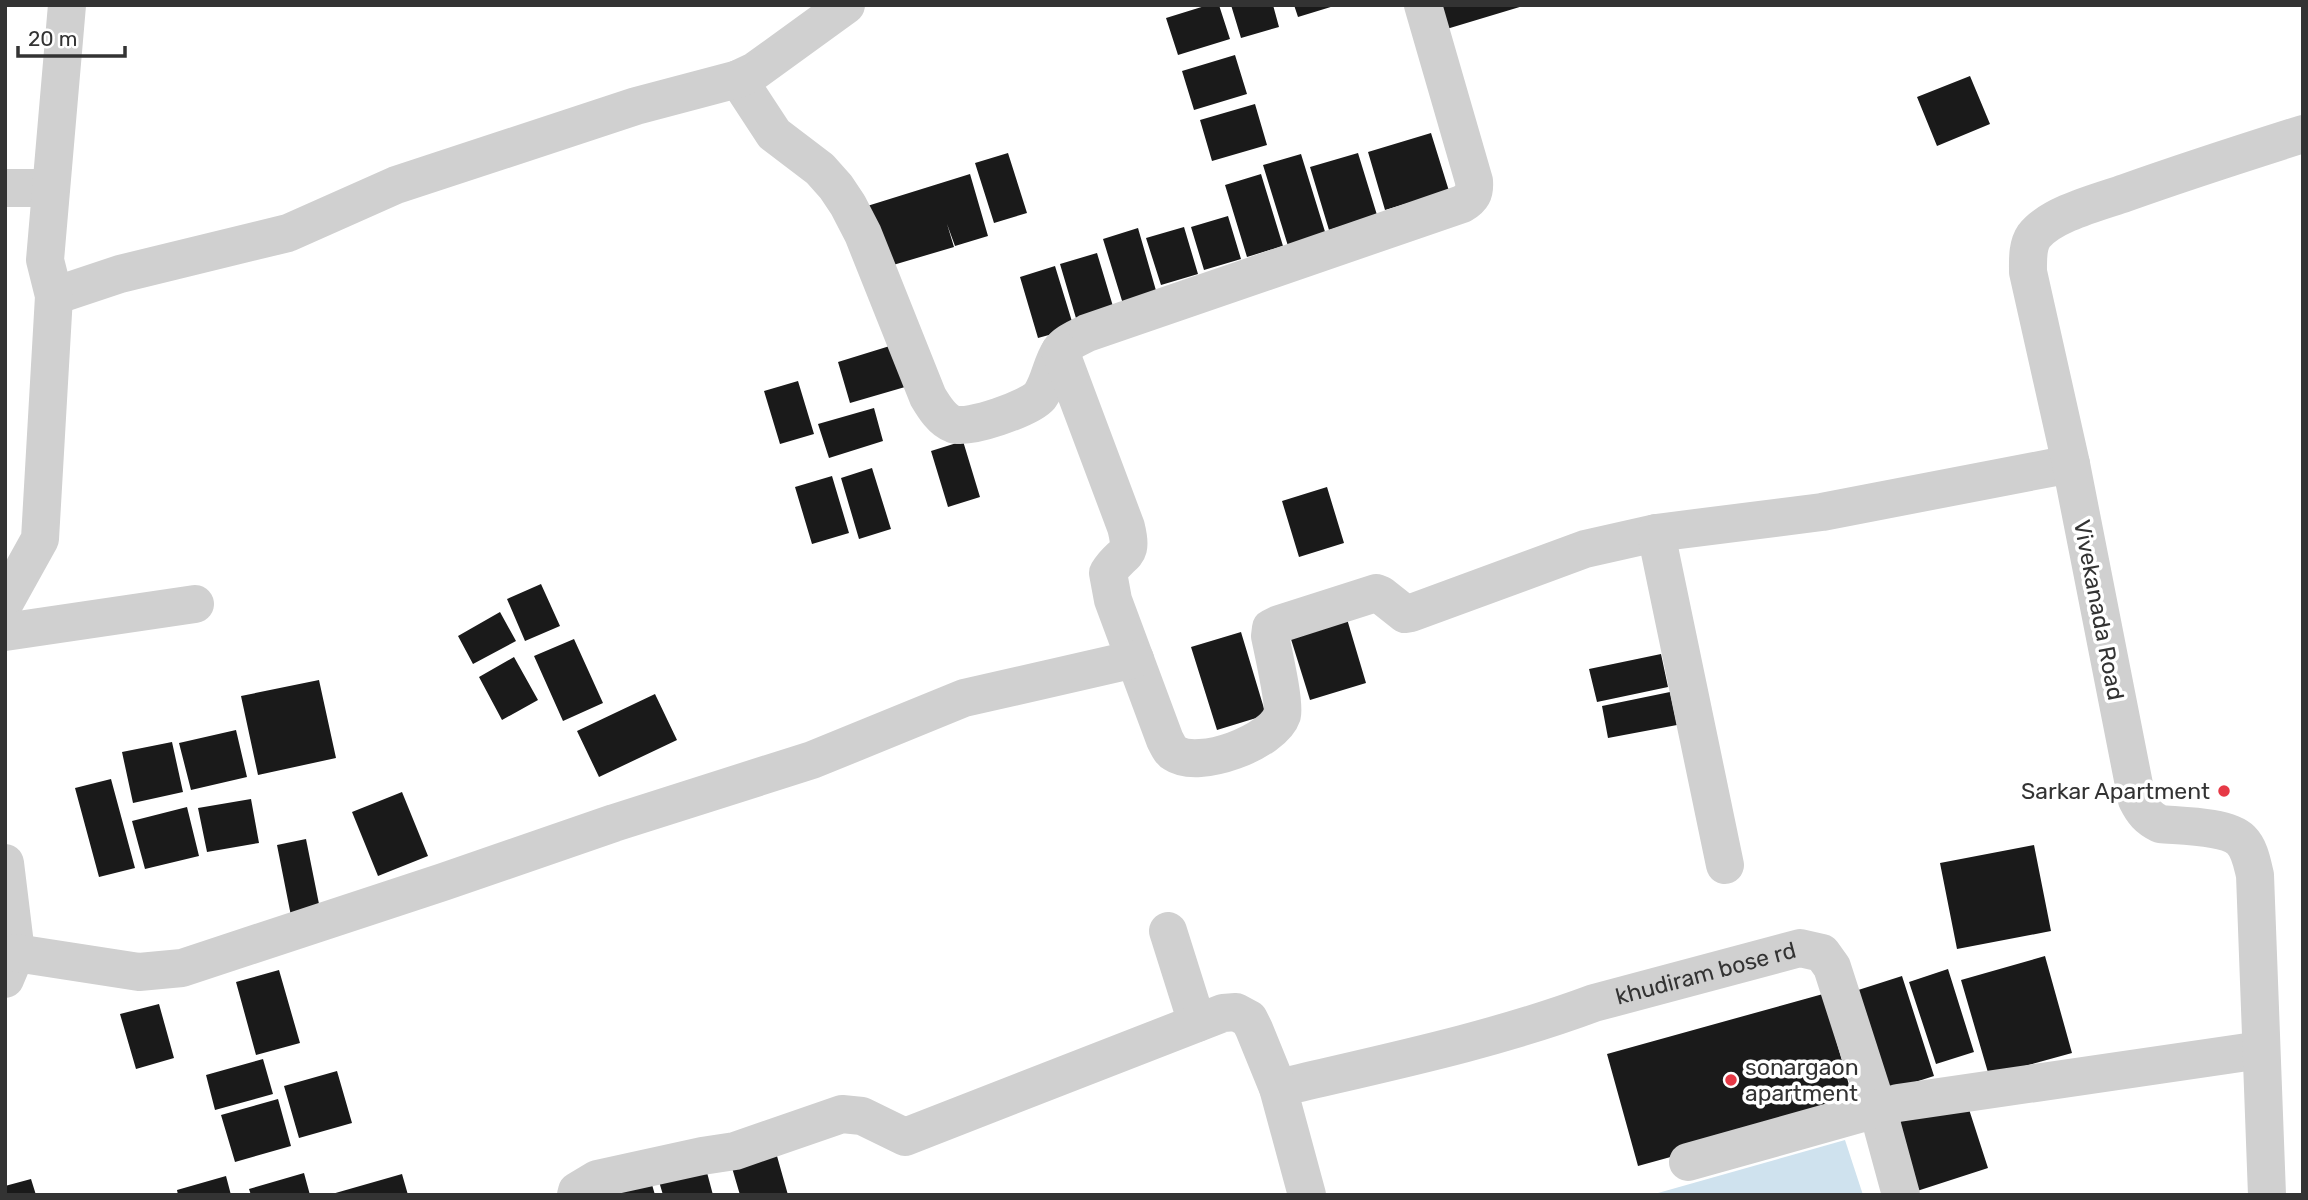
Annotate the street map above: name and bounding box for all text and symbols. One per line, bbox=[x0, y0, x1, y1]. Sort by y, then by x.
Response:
scale bar bbox=[18, 14, 124, 58]
text: 20 m bbox=[28, 26, 77, 51]
street label: Vivekanada Road bbox=[2068, 517, 2130, 703]
place label: Sarkar Apartment bbox=[2021, 777, 2210, 805]
marker: Sarkar Apartment bbox=[2216, 783, 2232, 799]
street label: khudiram bose rd bbox=[1612, 936, 1799, 1011]
place label: sonargaon apartment bbox=[1745, 1053, 1859, 1107]
marker: sonargaon apartment bbox=[1723, 1072, 1739, 1088]

